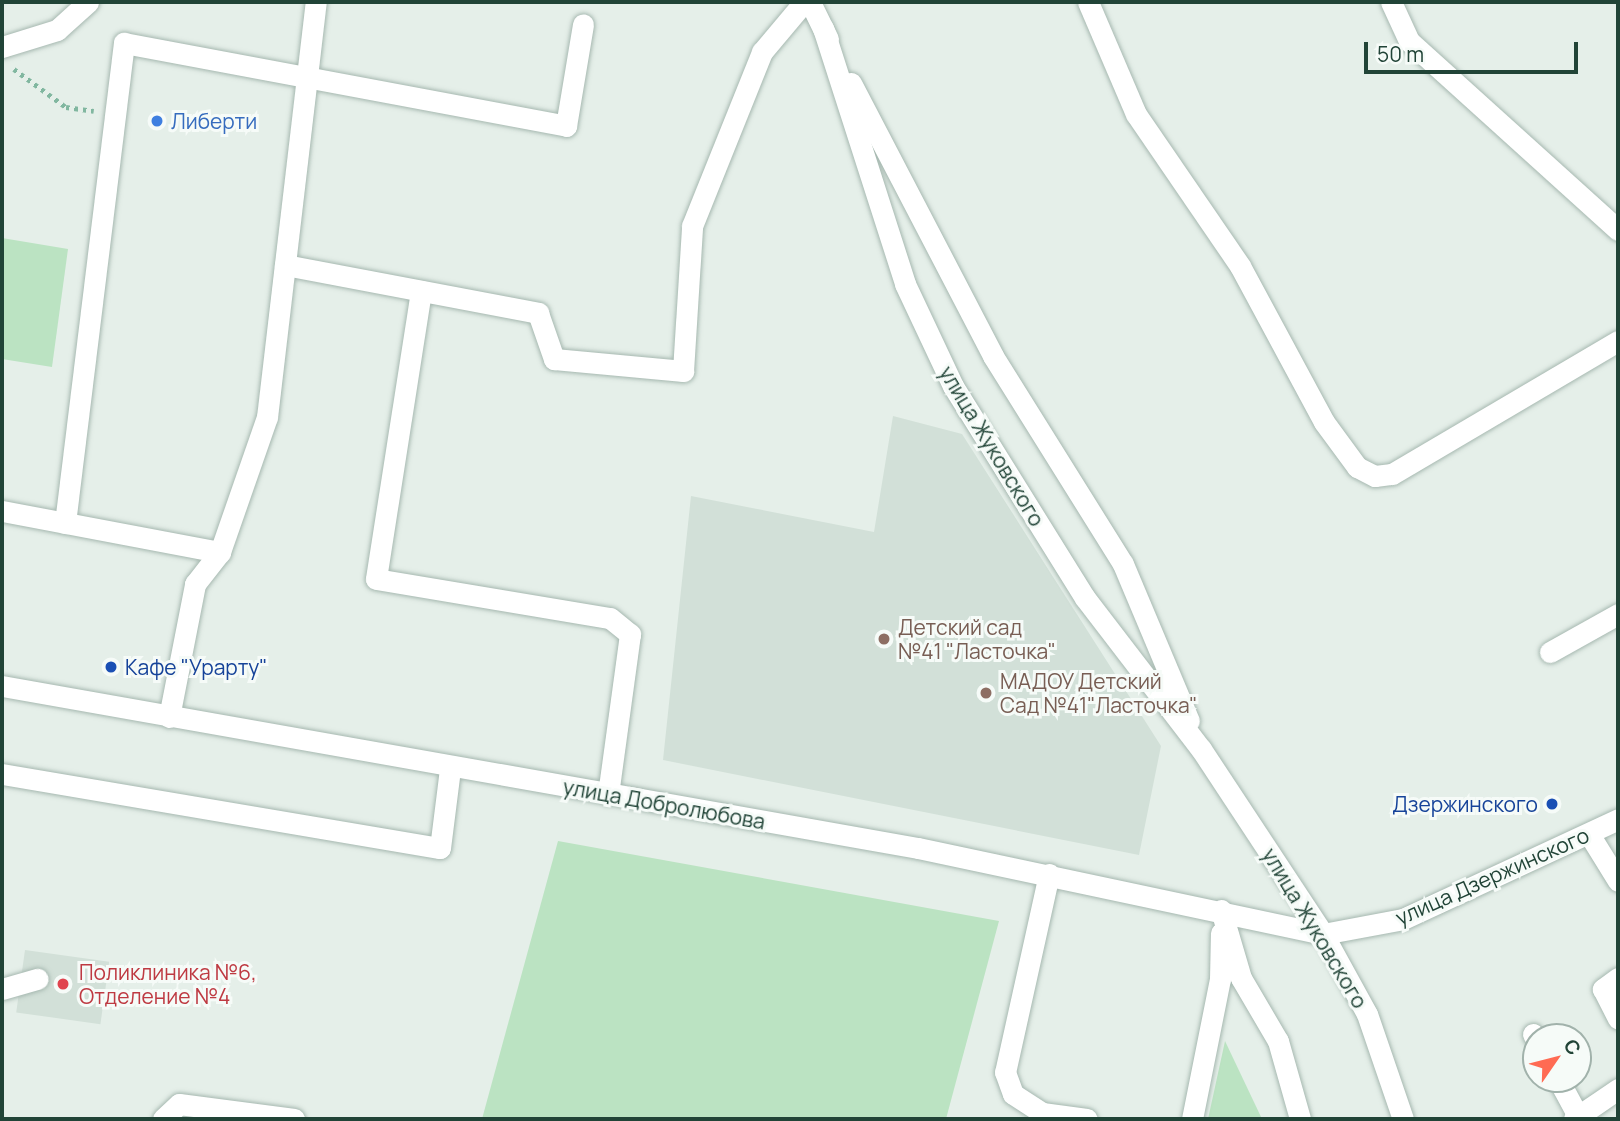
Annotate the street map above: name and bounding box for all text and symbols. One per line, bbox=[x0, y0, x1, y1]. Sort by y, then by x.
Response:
scale bar bbox=[1368, 28, 1582, 72]
text: 50 m bbox=[1377, 40, 1424, 68]
place label: Либерти bbox=[171, 108, 257, 134]
marker: Либерти bbox=[149, 113, 165, 129]
street label: улица Жуковского bbox=[934, 361, 1050, 531]
place label: Детский сад №41 "Ласточка" bbox=[898, 614, 1056, 664]
marker: Детский сад №41 "Ласточка" bbox=[876, 631, 892, 647]
place label: Кафе "Урарту" bbox=[125, 654, 268, 680]
marker: Кафе "Урарту" bbox=[103, 659, 119, 675]
place label: МАДОУ Детский Сад №41"Ласточка" bbox=[1000, 668, 1197, 718]
marker: МАДОУ Детский Сад №41"Ласточка" bbox=[978, 685, 994, 701]
street label: улица Добролюбова bbox=[561, 774, 767, 834]
place label: Дзержинского bbox=[1392, 791, 1538, 817]
marker: Дзержинского bbox=[1544, 796, 1560, 812]
street label: улица Дзержинского bbox=[1391, 822, 1593, 930]
street label: улица Жуковского bbox=[1257, 843, 1373, 1013]
place label: Поликлиника №6, Отделение №4 bbox=[79, 959, 257, 1009]
marker: Поликлиника №6, Отделение №4 bbox=[53, 974, 73, 994]
north arrow bbox=[1522, 1023, 1592, 1093]
text: С bbox=[1558, 1034, 1587, 1060]

